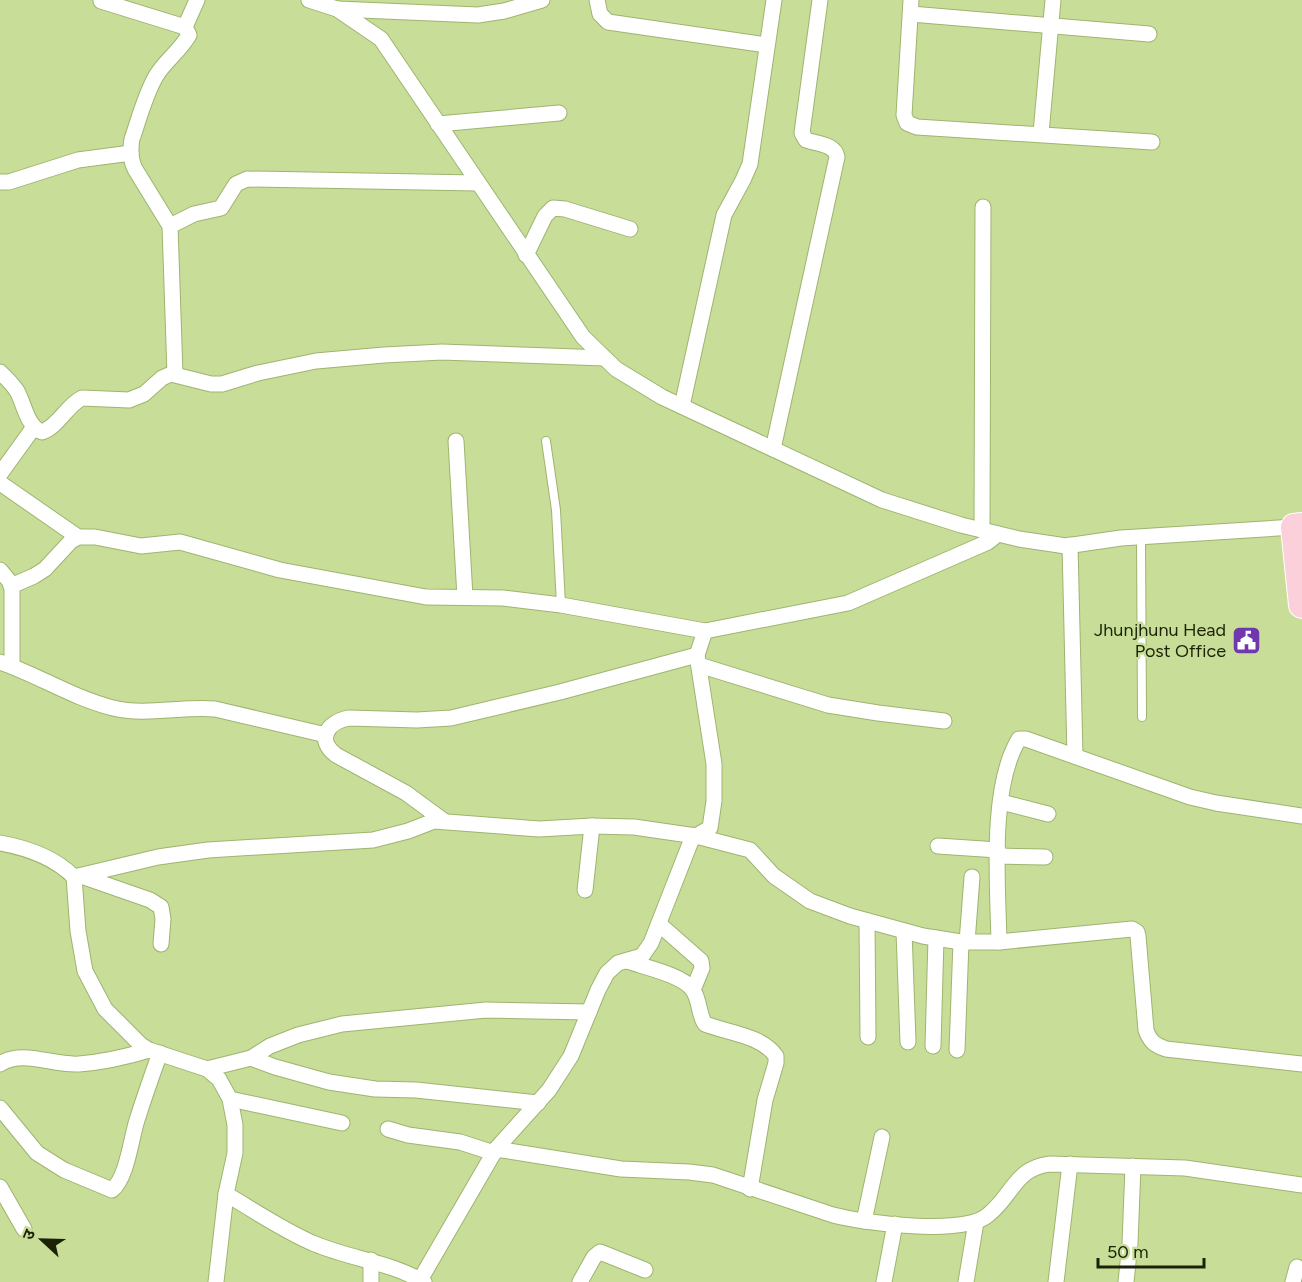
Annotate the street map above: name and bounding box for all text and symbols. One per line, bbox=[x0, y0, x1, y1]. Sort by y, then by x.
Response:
place label: Jhunjhunu Head Post Office bbox=[1094, 619, 1226, 662]
public building icon: Jhunjhunu Head Post Office bbox=[1231, 624, 1263, 656]
north arrow bbox=[12, 1210, 72, 1270]
text: उ bbox=[18, 1226, 39, 1242]
scale bar bbox=[1098, 1231, 1204, 1269]
text: 50 m bbox=[1107, 1241, 1149, 1263]

